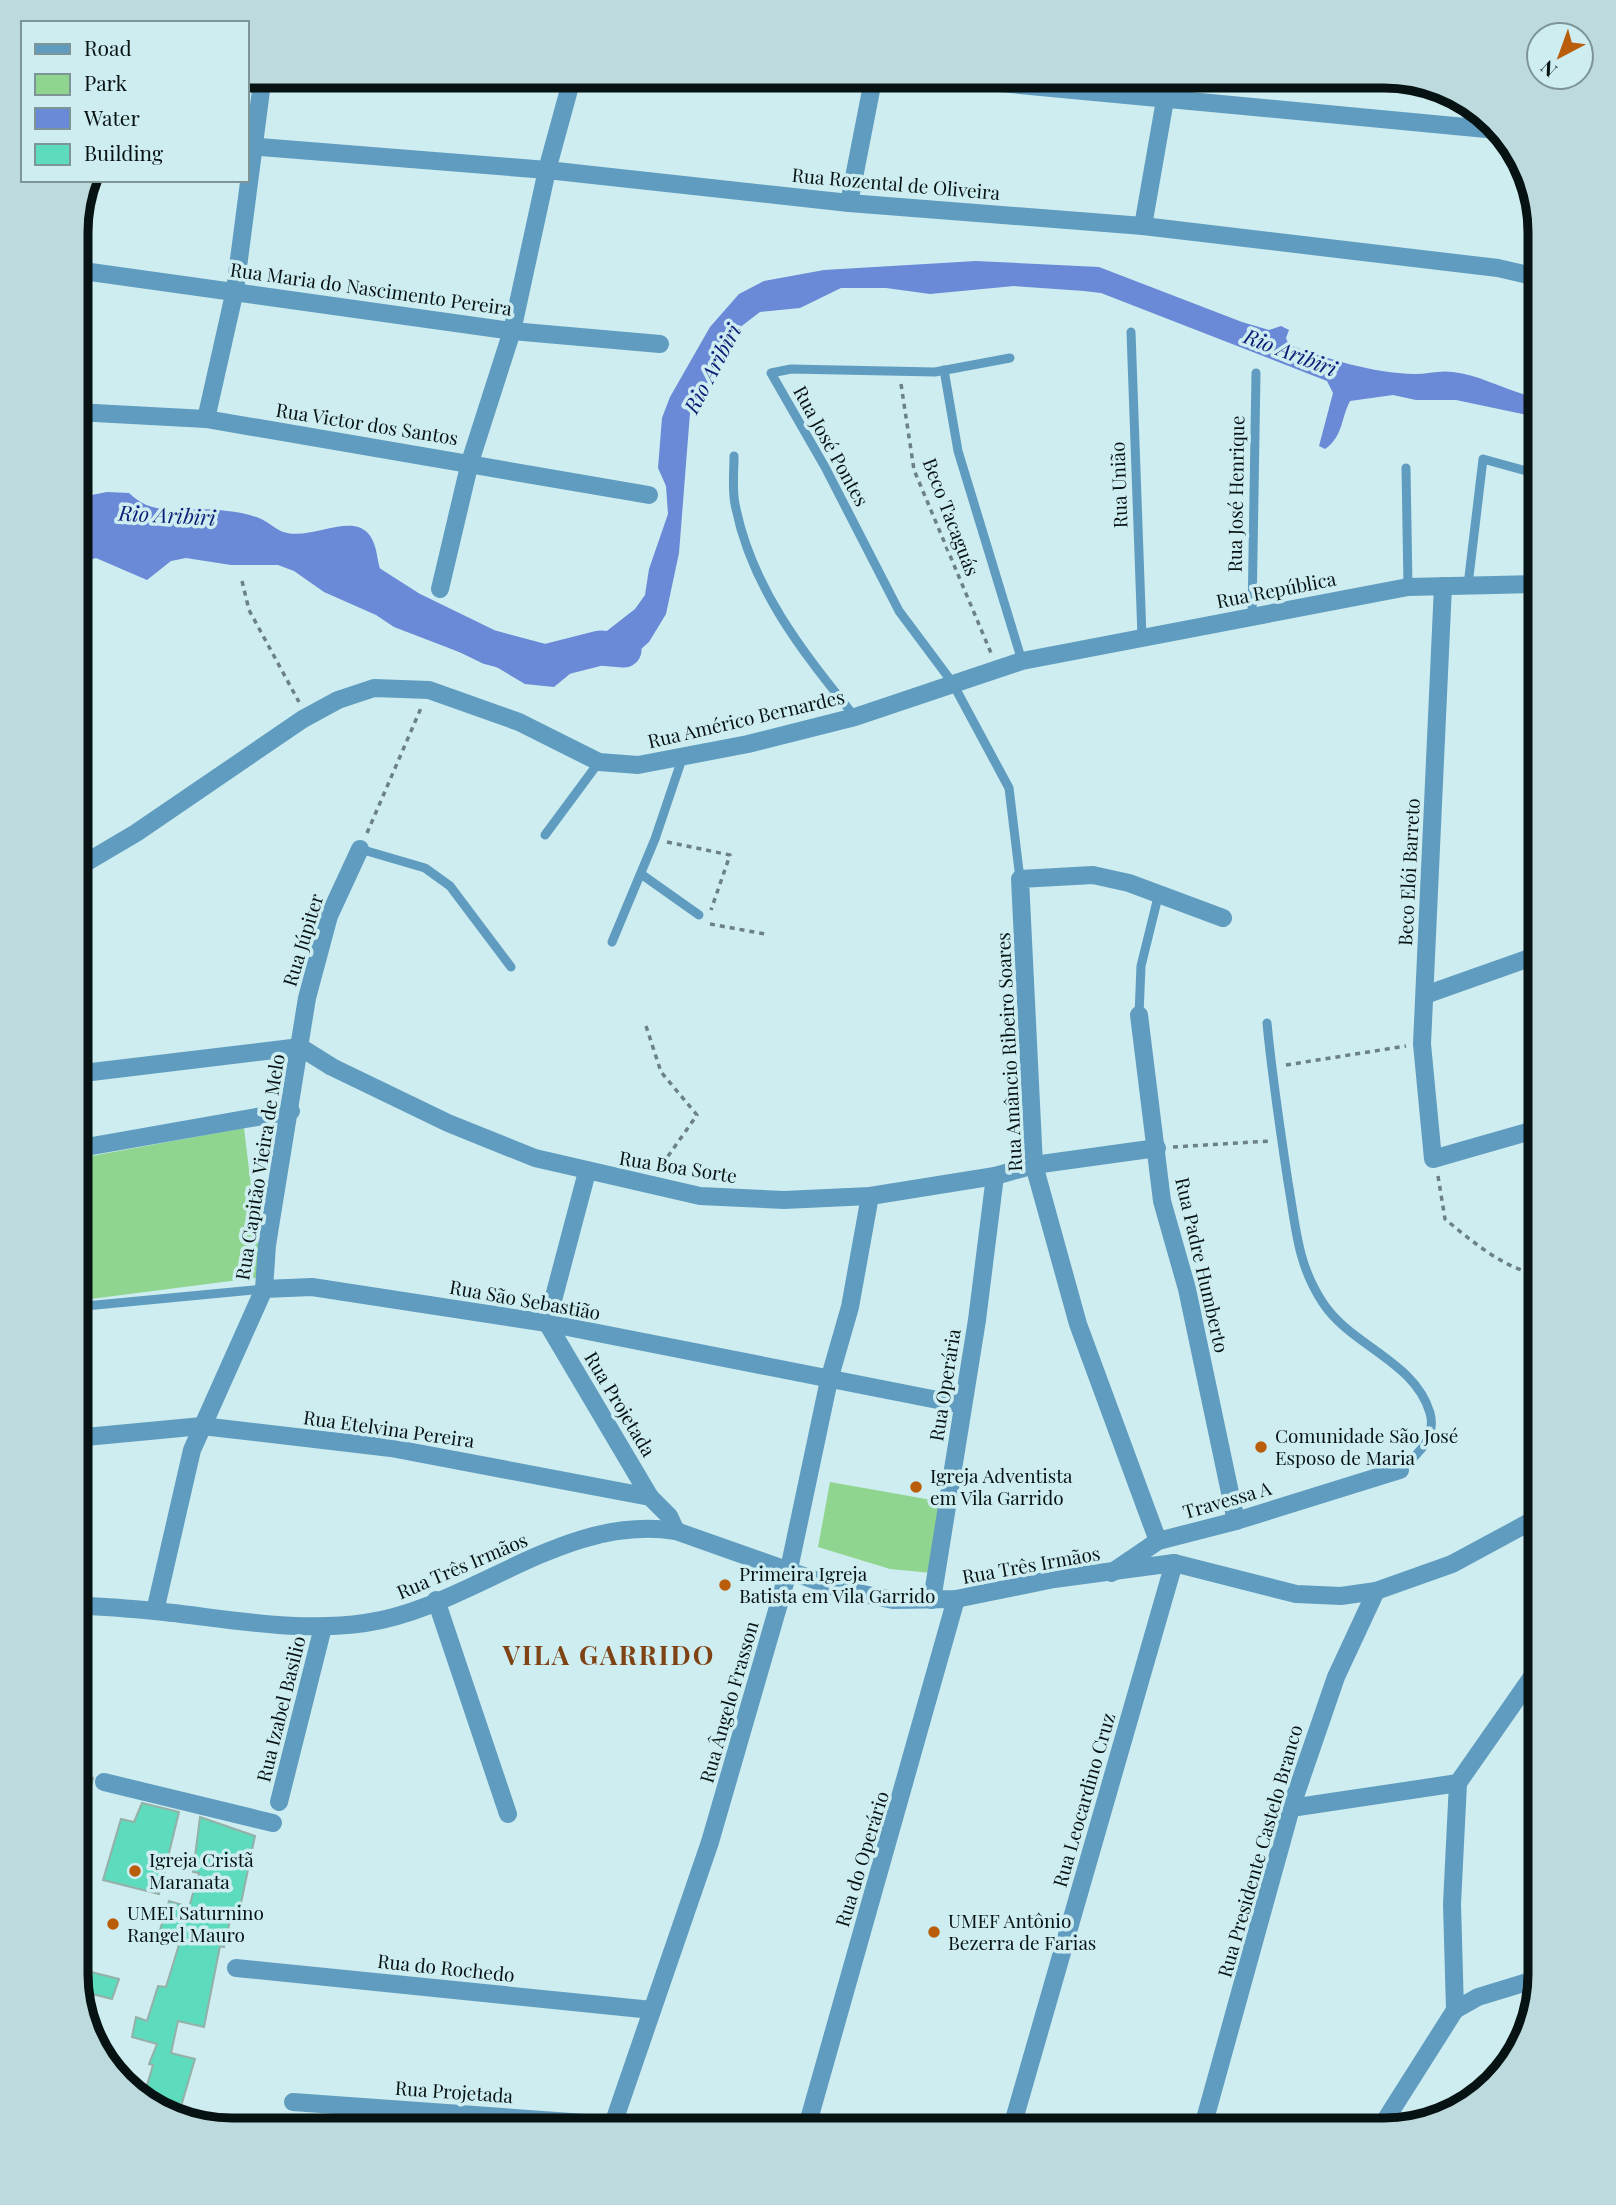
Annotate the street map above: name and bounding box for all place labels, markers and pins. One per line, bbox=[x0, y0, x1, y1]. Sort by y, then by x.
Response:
place label: Comunidade São José Esposo de Maria bbox=[1275, 1422, 1458, 1470]
marker: Comunidade São José Esposo de Maria bbox=[1253, 1439, 1269, 1455]
place label: Igreja Adventista em Vila Garrido bbox=[930, 1462, 1073, 1510]
marker: Igreja Adventista em Vila Garrido bbox=[908, 1479, 924, 1495]
place label: Primeira Igreja Batista em Vila Garrido bbox=[739, 1560, 935, 1608]
marker: Primeira Igreja Batista em Vila Garrido bbox=[717, 1577, 733, 1593]
place label: Igreja Cristã Maranata bbox=[149, 1846, 254, 1894]
marker: Igreja Cristã Maranata bbox=[127, 1863, 143, 1879]
place label: UMEI Saturnino Rangel Mauro bbox=[127, 1899, 264, 1947]
place label: UMEF Antônio Bezerra de Farias bbox=[948, 1907, 1096, 1955]
marker: UMEI Saturnino Rangel Mauro bbox=[105, 1916, 121, 1932]
marker: UMEF Antônio Bezerra de Farias bbox=[926, 1924, 942, 1940]

